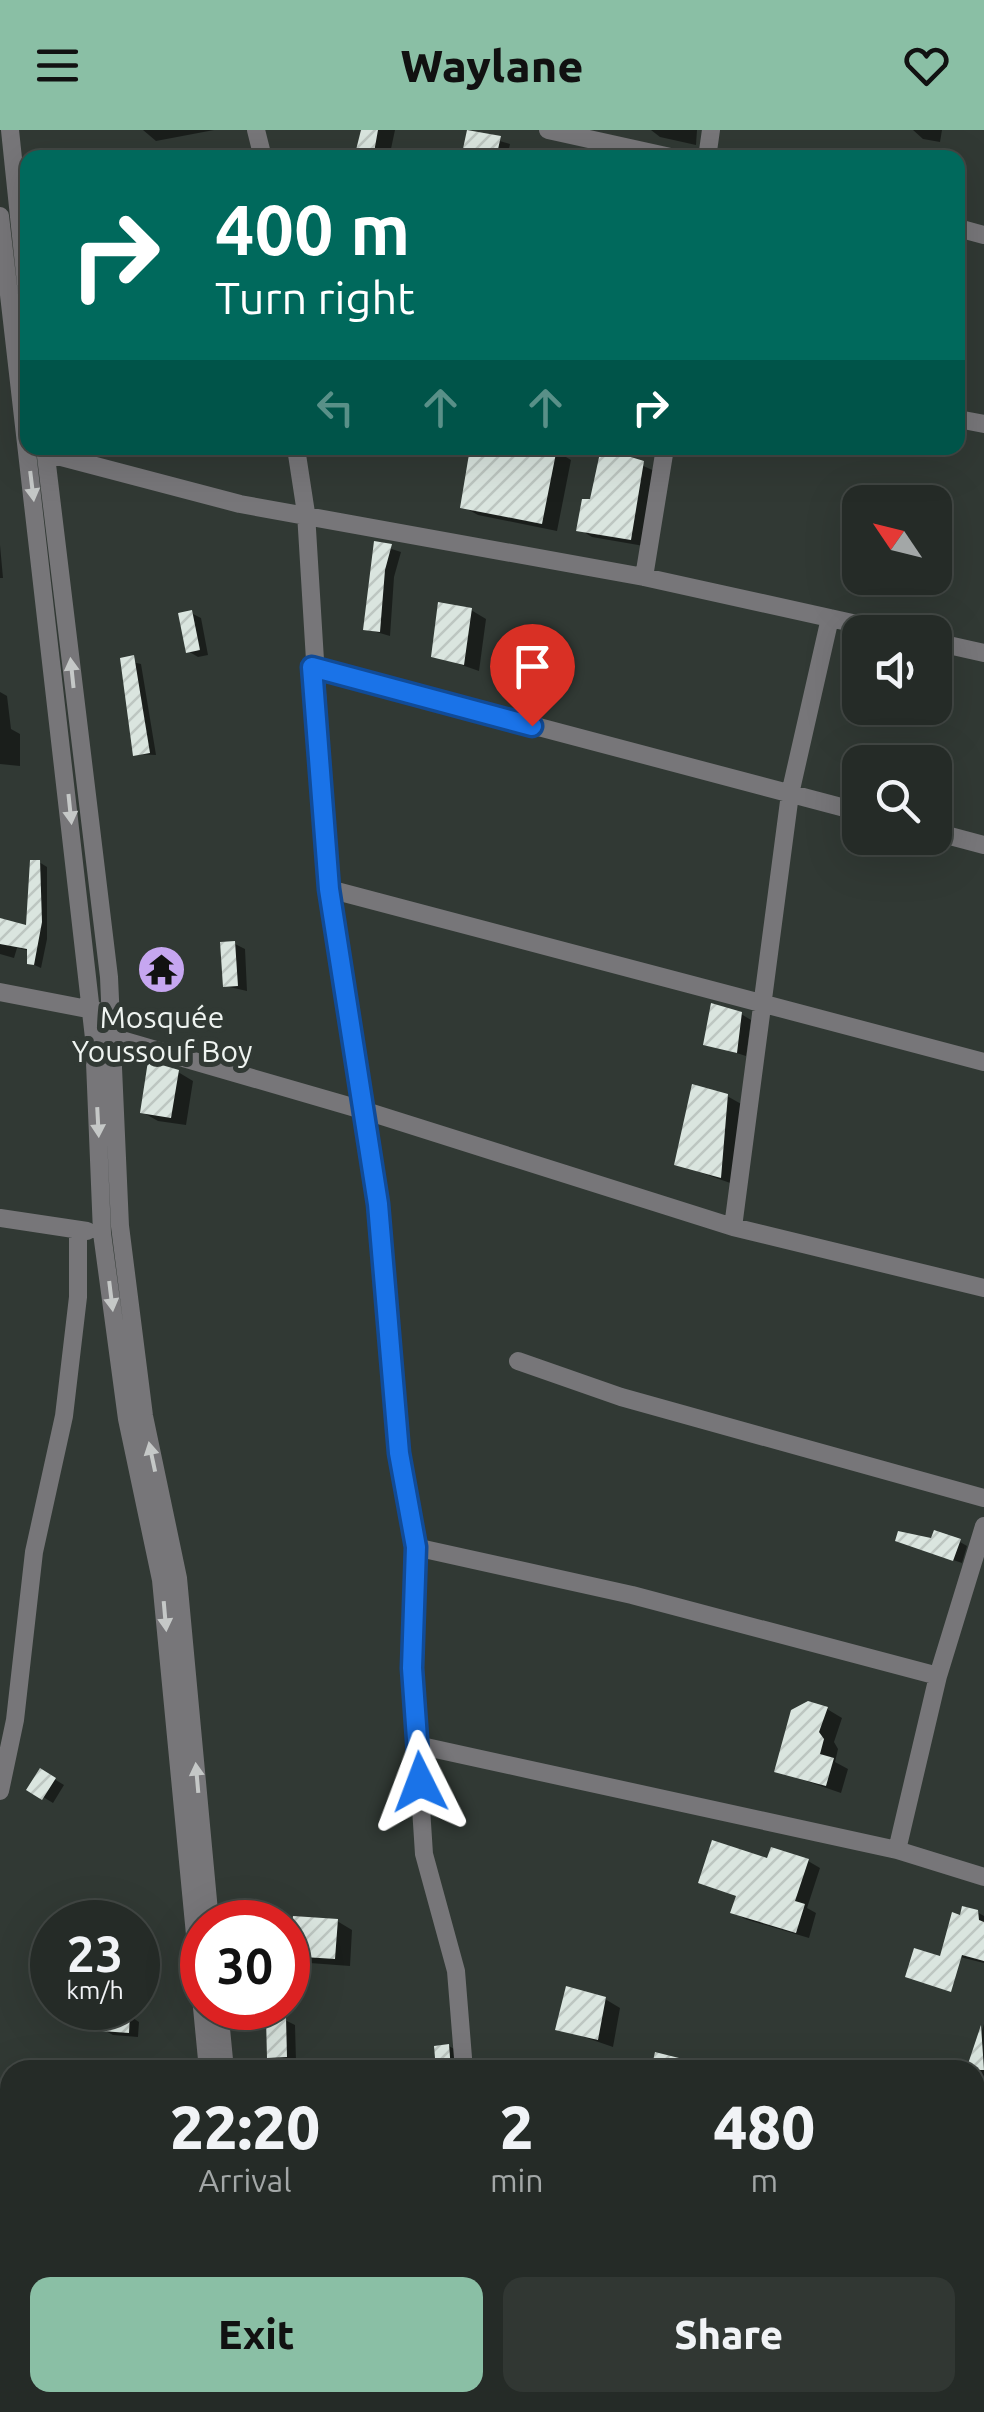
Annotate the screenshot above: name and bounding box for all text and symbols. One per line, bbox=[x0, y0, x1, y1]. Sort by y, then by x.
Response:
icon: menu bbox=[30, 38, 85, 93]
icon: heart bbox=[899, 38, 954, 93]
text: Waylane bbox=[401, 40, 583, 91]
icon: right bbox=[50, 190, 180, 320]
text: 400 m bbox=[215, 190, 410, 268]
text: Turn right bbox=[215, 272, 415, 323]
icon: left bbox=[308, 380, 363, 435]
icon: ahead bbox=[413, 380, 468, 435]
icon: ahead bbox=[518, 380, 573, 435]
icon: right bbox=[623, 380, 678, 435]
one-way arrow bbox=[24, 471, 40, 503]
north arrow bbox=[842, 485, 952, 595]
map controls bbox=[842, 485, 952, 855]
button: sound bbox=[842, 615, 952, 725]
pin bbox=[490, 624, 575, 727]
icon: arrive bbox=[505, 639, 560, 694]
one-way arrow bbox=[64, 657, 80, 689]
button: search bbox=[842, 745, 952, 855]
one-way arrow bbox=[63, 794, 79, 825]
temple icon: Mosquée Youssouf Boy bbox=[136, 943, 188, 995]
place label: Mosquée Youssouf Boy bbox=[72, 1000, 252, 1068]
one-way arrow bbox=[91, 1106, 107, 1138]
one-way arrow bbox=[103, 1280, 119, 1312]
one-way arrow bbox=[144, 1441, 160, 1472]
one-way arrow bbox=[157, 1600, 173, 1632]
position arrow bbox=[368, 1730, 472, 1834]
one-way arrow bbox=[188, 1762, 204, 1793]
speed limit sign: 30 bbox=[180, 1900, 310, 2030]
text: 23 bbox=[67, 1925, 123, 1981]
text: km/h bbox=[66, 1976, 124, 2004]
text: 22:20 bbox=[170, 2093, 320, 2160]
text: 2 bbox=[500, 2093, 534, 2160]
text: 480 bbox=[714, 2093, 815, 2160]
text: Arrival bbox=[198, 2162, 292, 2198]
text: min bbox=[490, 2162, 544, 2198]
text: m bbox=[750, 2162, 778, 2198]
button: Exit bbox=[30, 2277, 483, 2392]
button: Share bbox=[503, 2277, 955, 2392]

